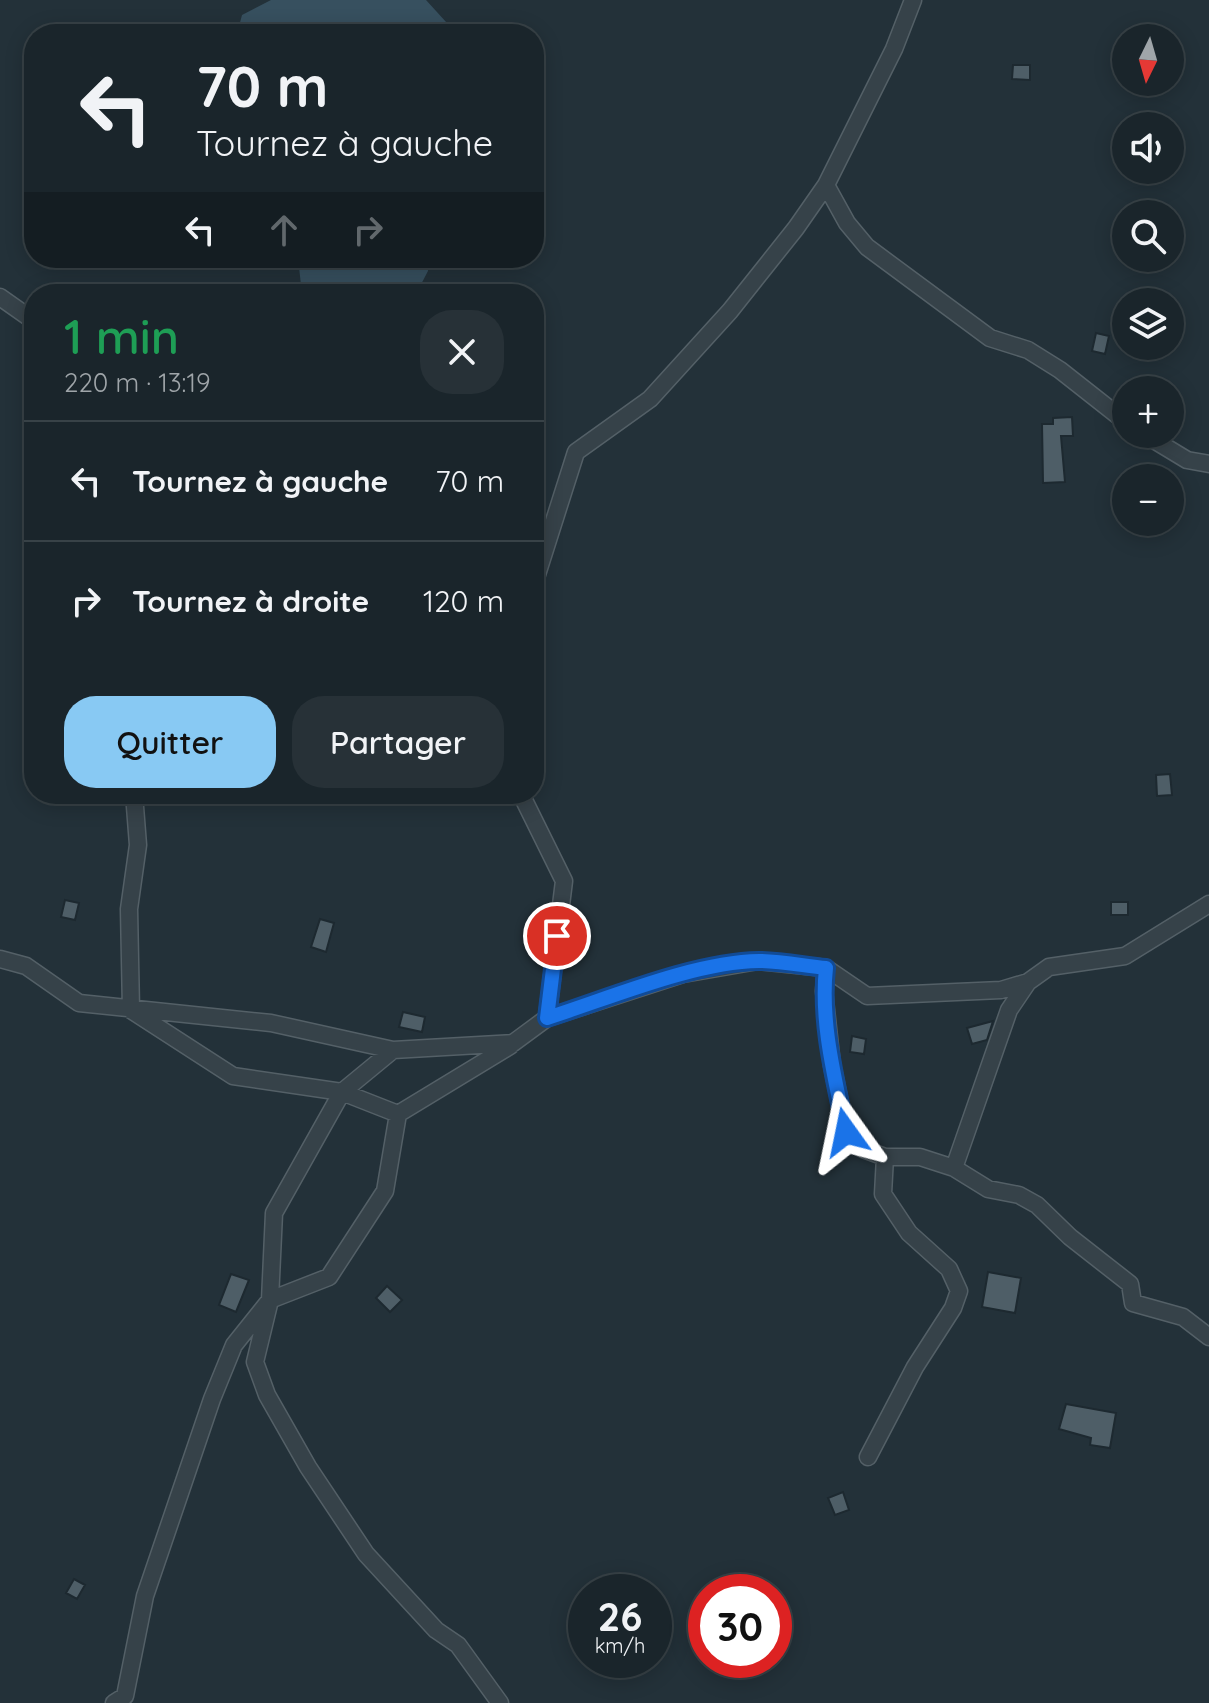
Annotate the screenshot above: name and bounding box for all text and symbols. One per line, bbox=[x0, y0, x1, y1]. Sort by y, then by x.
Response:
north arrow bbox=[1112, 24, 1184, 96]
map controls bbox=[1112, 24, 1184, 536]
text: 70 m bbox=[196, 51, 328, 121]
icon: left bbox=[64, 56, 168, 160]
button: sound bbox=[1112, 112, 1184, 184]
text: Tournez à gauche bbox=[196, 120, 493, 165]
button: search bbox=[1112, 200, 1184, 272]
icon: left bbox=[178, 208, 222, 252]
icon: ahead bbox=[262, 208, 306, 252]
icon: right bbox=[346, 208, 390, 252]
button: layers bbox=[1112, 288, 1184, 360]
text: 1 min bbox=[64, 306, 179, 366]
button: close bbox=[420, 310, 504, 394]
text: 220 m · 13:19 bbox=[64, 366, 211, 399]
button: + bbox=[1112, 376, 1184, 448]
icon: left bbox=[64, 459, 108, 503]
text: Tournez à gauche bbox=[132, 462, 388, 500]
text: 70 m bbox=[435, 462, 504, 500]
button: − bbox=[1112, 464, 1184, 536]
icon: right bbox=[64, 579, 108, 623]
text: Tournez à droite bbox=[132, 582, 369, 620]
text: 120 m bbox=[423, 582, 504, 620]
button: Quitter bbox=[64, 696, 276, 788]
button: Partager bbox=[292, 696, 504, 788]
pin bbox=[523, 902, 591, 970]
icon: arrive bbox=[535, 914, 579, 958]
position arrow bbox=[804, 1090, 888, 1174]
speed limit sign: 30 bbox=[688, 1574, 792, 1678]
text: 26 bbox=[598, 1591, 642, 1641]
text: km/h bbox=[595, 1633, 645, 1658]

